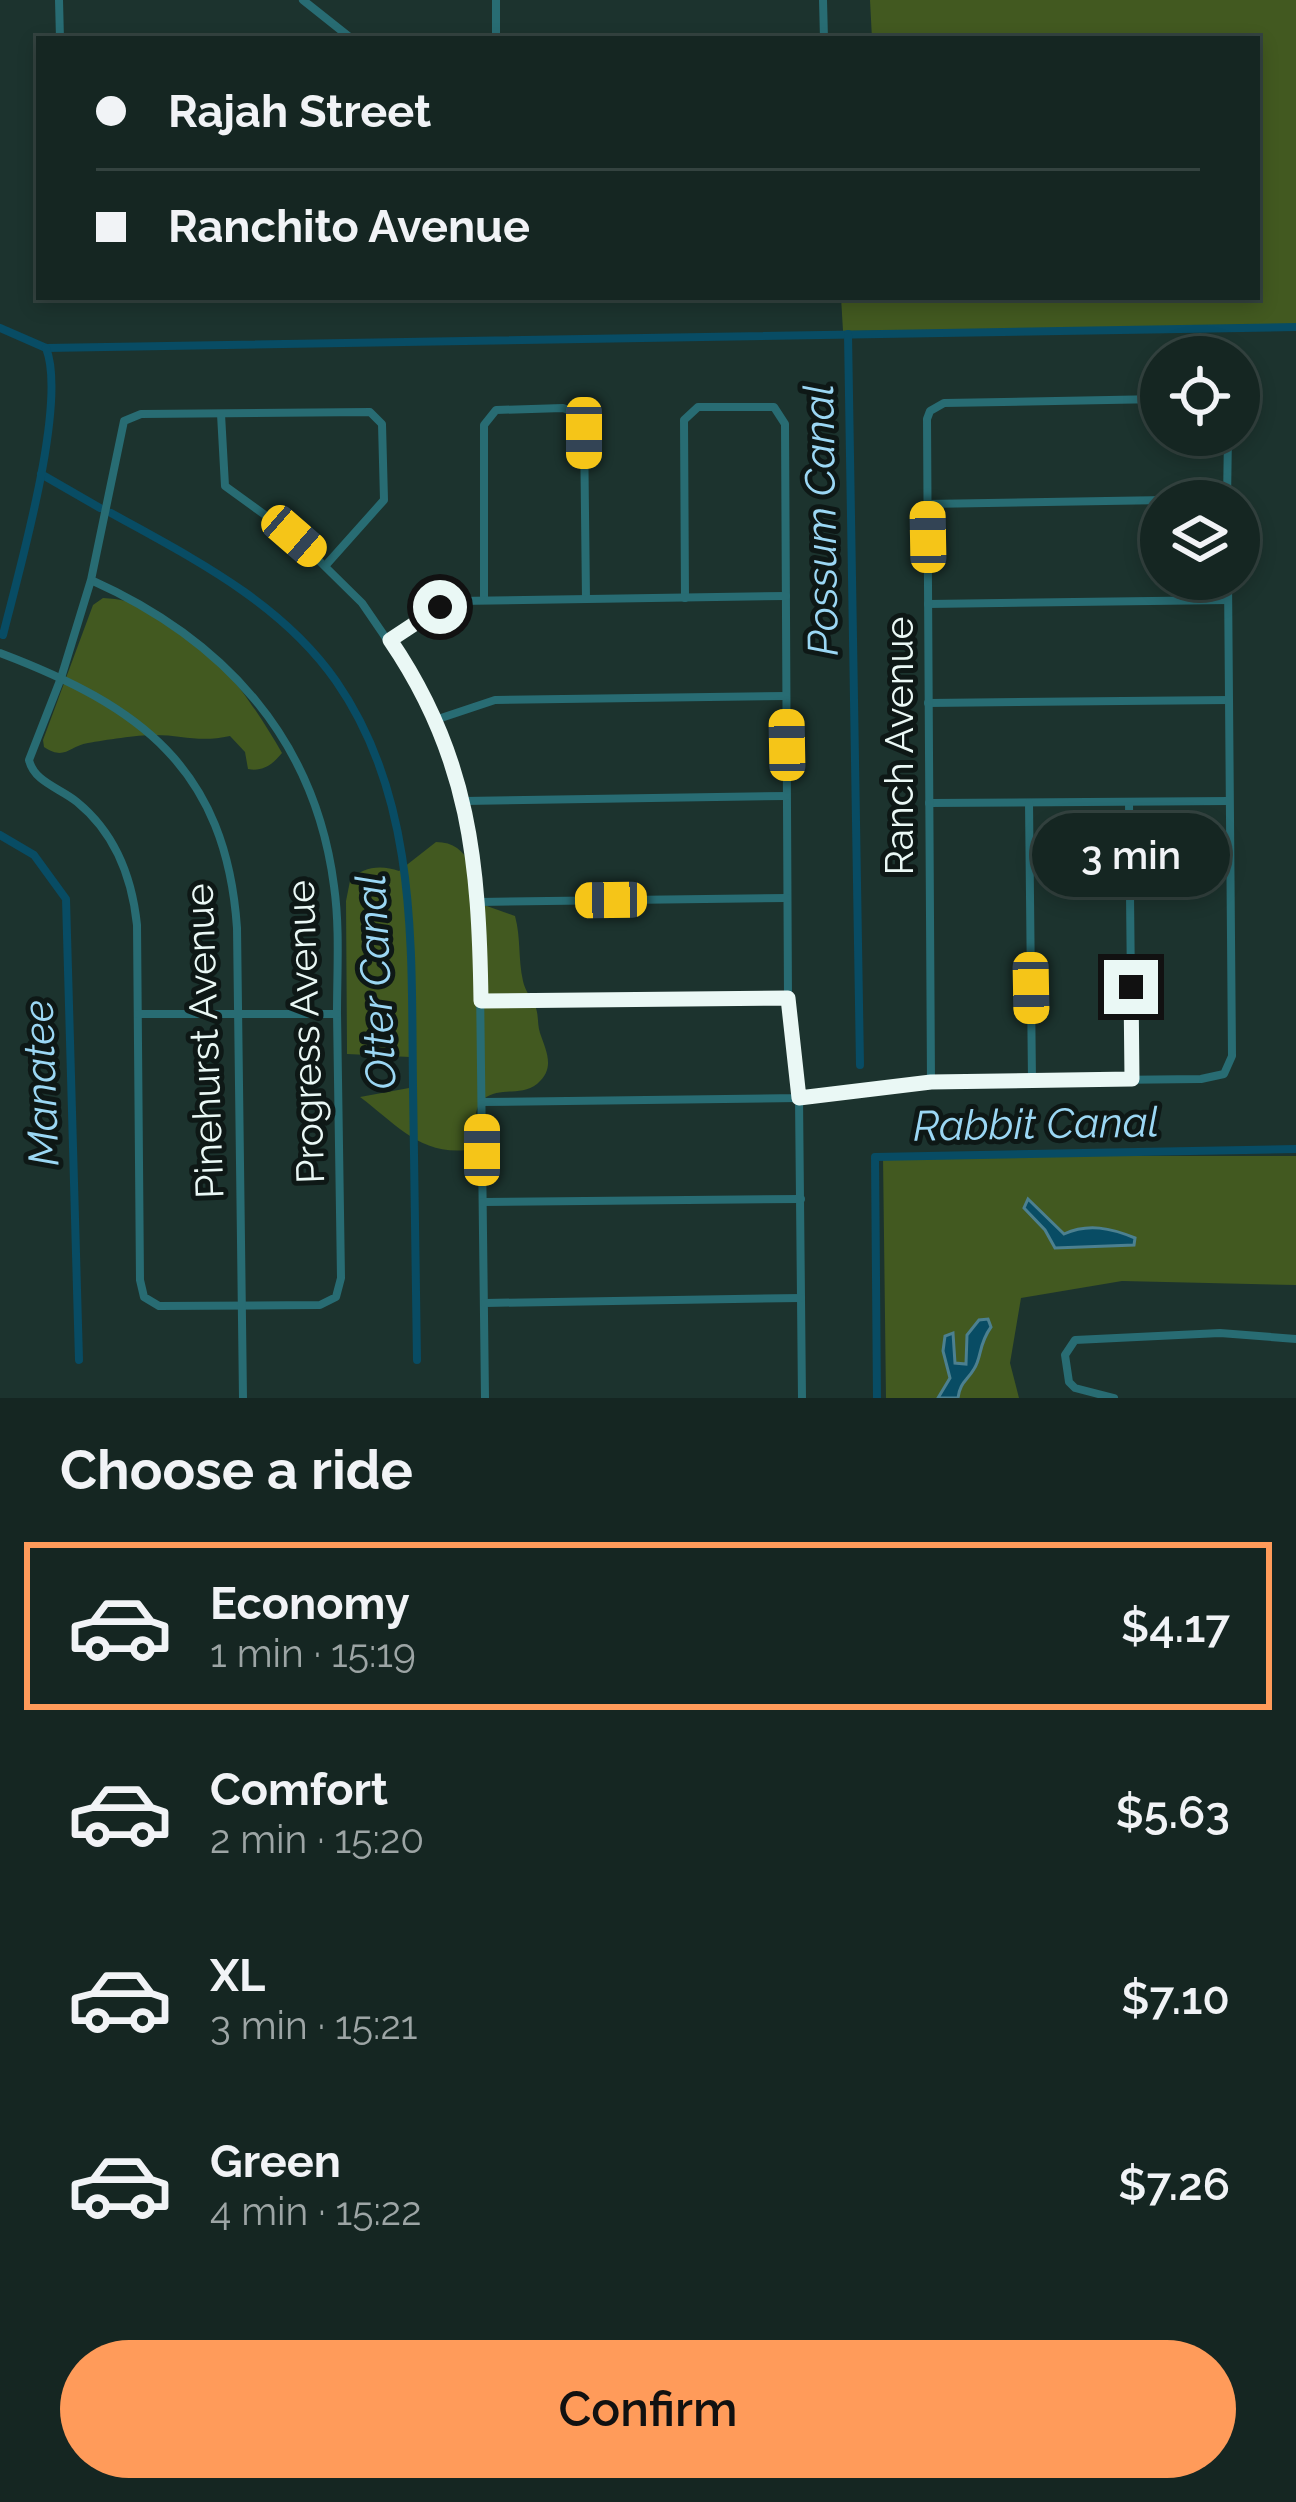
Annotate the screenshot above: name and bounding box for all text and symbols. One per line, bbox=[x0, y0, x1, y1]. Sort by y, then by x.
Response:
text: Rajah Street bbox=[168, 85, 431, 138]
text: Ranchito Avenue bbox=[168, 200, 530, 253]
map controls bbox=[1140, 336, 1260, 600]
button: locate bbox=[1140, 336, 1260, 456]
water label: Possum Canal bbox=[794, 384, 848, 656]
car bbox=[566, 397, 602, 469]
button: layers bbox=[1140, 480, 1260, 600]
car bbox=[255, 499, 333, 573]
car bbox=[909, 501, 947, 573]
route start bbox=[413, 580, 467, 634]
street label: Ranch Avenue bbox=[876, 617, 922, 875]
car bbox=[768, 709, 806, 781]
callout: 3 min bbox=[1032, 813, 1230, 897]
text: 3 min bbox=[1081, 832, 1181, 878]
water label: Otter Canal bbox=[346, 873, 406, 1091]
street label: Progress Avenue bbox=[277, 879, 333, 1185]
car bbox=[575, 881, 647, 919]
street label: Pinehurst Avenue bbox=[176, 883, 232, 1199]
car bbox=[1012, 952, 1050, 1024]
route end bbox=[1104, 960, 1158, 1014]
water label: Manatee bbox=[14, 999, 68, 1167]
water label: Rabbit Canal bbox=[913, 1097, 1159, 1151]
car bbox=[464, 1114, 500, 1186]
text: Choose a ride bbox=[60, 1438, 413, 1502]
icon: car bbox=[66, 1572, 174, 1680]
text: Economy bbox=[210, 1577, 410, 1630]
text: $4.17 bbox=[1121, 1600, 1230, 1653]
text: 1 min · 15:19 bbox=[210, 1630, 416, 1676]
icon: car bbox=[66, 1758, 174, 1866]
text: Comfort bbox=[210, 1763, 388, 1816]
text: $5.63 bbox=[1115, 1786, 1230, 1839]
text: 2 min · 15:20 bbox=[210, 1816, 424, 1862]
icon: car bbox=[66, 1944, 174, 2052]
text: XL bbox=[210, 1949, 265, 2002]
text: $7.10 bbox=[1121, 1972, 1230, 2025]
text: 3 min · 15:21 bbox=[210, 2002, 417, 2048]
icon: car bbox=[66, 2130, 174, 2238]
text: Green bbox=[210, 2135, 341, 2188]
text: $7.26 bbox=[1118, 2158, 1230, 2211]
text: 4 min · 15:22 bbox=[210, 2188, 422, 2234]
button: Confirm bbox=[60, 2340, 1236, 2478]

